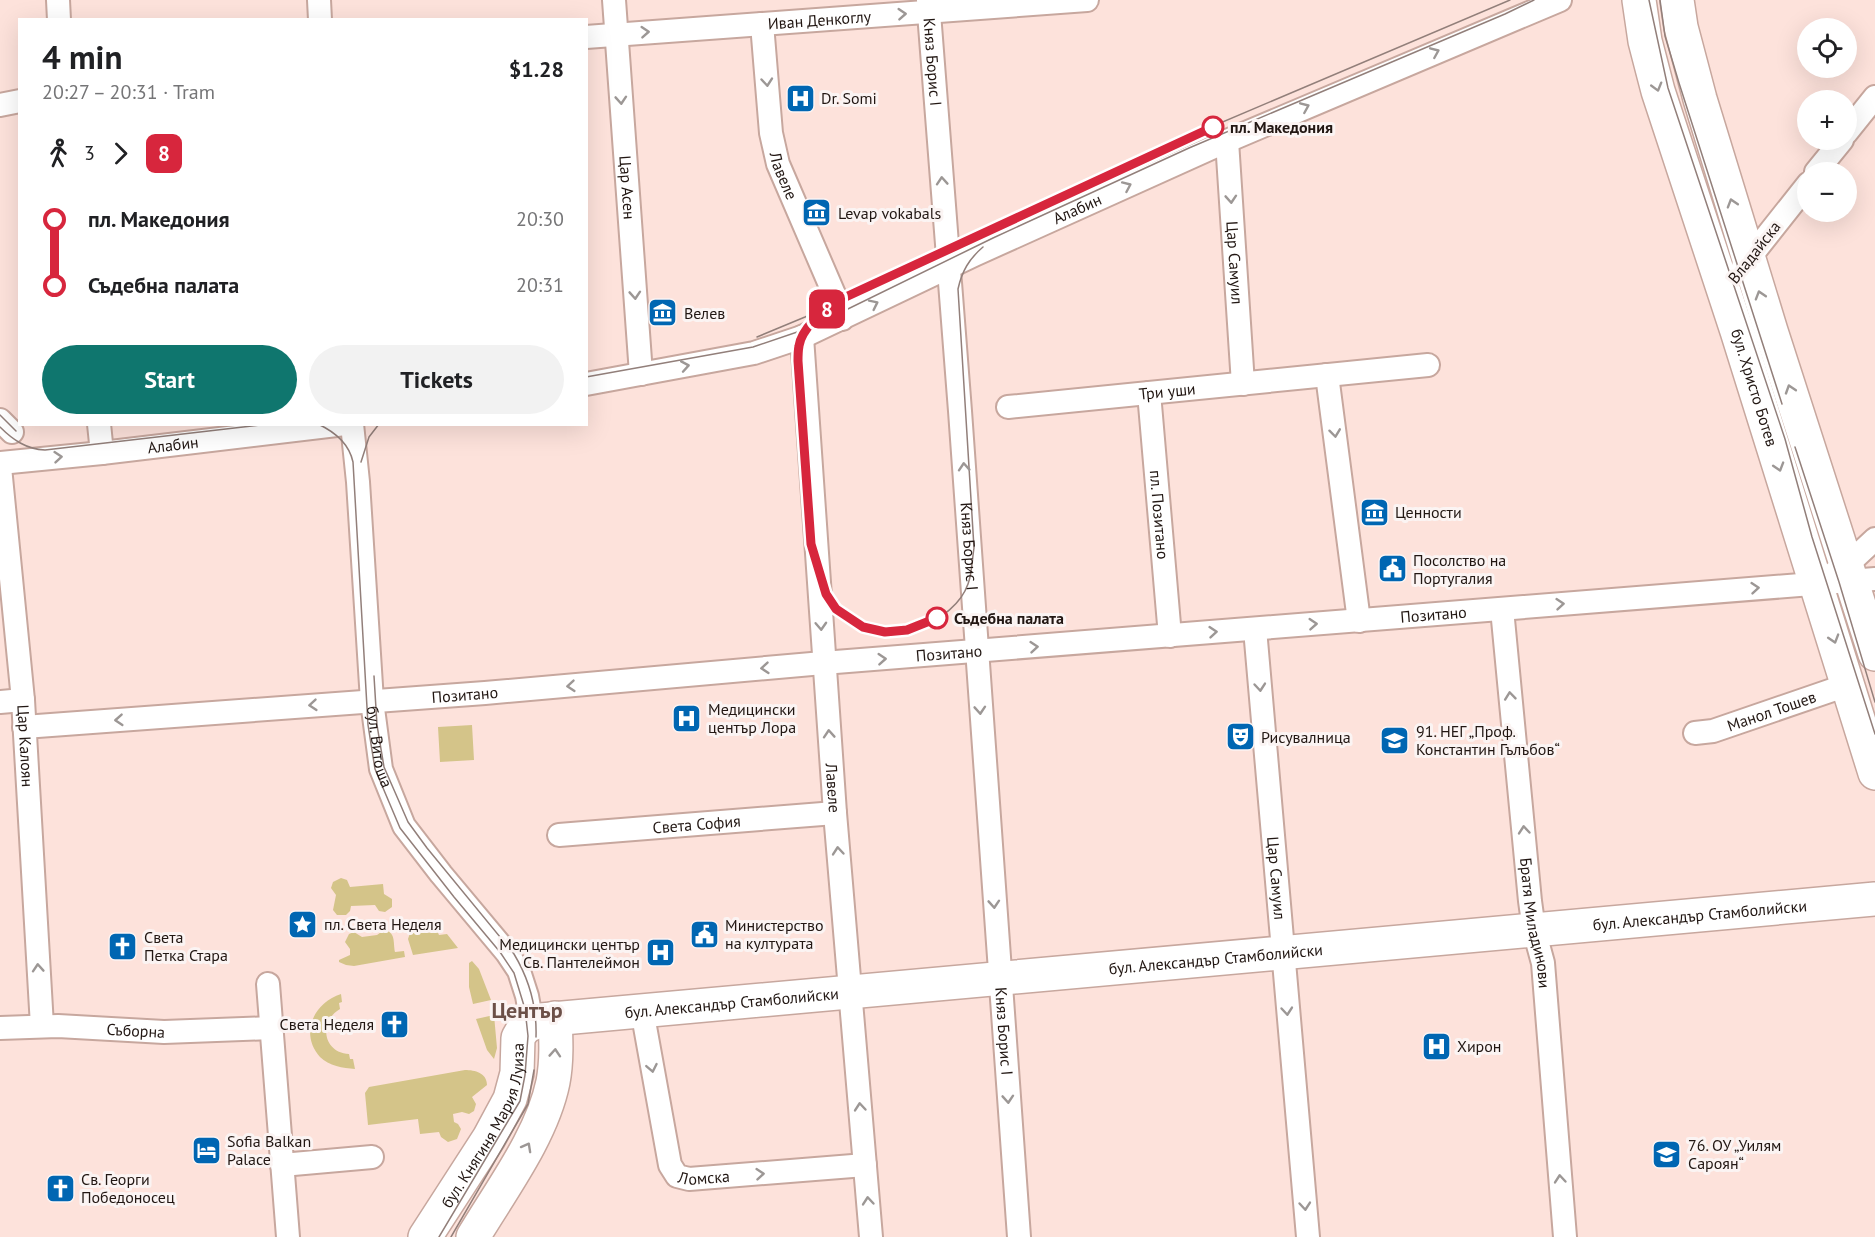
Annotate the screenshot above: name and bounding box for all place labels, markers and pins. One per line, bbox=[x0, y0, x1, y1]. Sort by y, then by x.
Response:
hospital icon: Dr. Somi bbox=[784, 82, 816, 114]
place label: Dr. Somi bbox=[821, 88, 877, 108]
marker: пл. Македония bbox=[1202, 116, 1224, 138]
place label: пл. Македония bbox=[1230, 117, 1333, 137]
museum icon: Levap vokabals bbox=[801, 197, 833, 229]
place label: Levap vokabals bbox=[838, 203, 941, 223]
museum icon: Велев bbox=[647, 297, 679, 329]
place label: Велев bbox=[684, 303, 725, 323]
museum icon: Ценности bbox=[1358, 496, 1390, 528]
place label: Ценности bbox=[1395, 502, 1462, 522]
place label: Посолство на Португалия bbox=[1413, 550, 1506, 588]
public building icon: Посолство на Португалия bbox=[1376, 553, 1408, 585]
marker: Съдебна палата bbox=[926, 607, 948, 629]
place label: Съдебна палата bbox=[954, 608, 1064, 628]
place label: Медицински център Лора bbox=[708, 699, 796, 737]
hospital icon: Медицински център Лора bbox=[671, 702, 703, 734]
theatre icon: Рисувалница bbox=[1224, 721, 1256, 753]
place label: 91. НЕГ „Проф. Константин Гълъбов“ bbox=[1416, 721, 1560, 759]
school or university icon: 91. НЕГ „Проф. Константин Гълъбов“ bbox=[1379, 724, 1411, 756]
place label: Рисувалница bbox=[1261, 727, 1351, 747]
place icon: пл. Света Неделя bbox=[287, 908, 319, 940]
place label: пл. Света Неделя bbox=[324, 914, 442, 934]
place label: Министерство на културата bbox=[725, 915, 824, 953]
public building icon: Министерство на културата bbox=[688, 918, 720, 950]
place label: Света Петка Стара bbox=[144, 927, 228, 965]
church icon: Света Петка Стара bbox=[107, 930, 139, 962]
place label: Медицински център Св. Пантелеймон bbox=[499, 934, 640, 972]
hospital icon: Медицински център Св. Пантелеймон bbox=[645, 937, 677, 969]
church icon: Света Неделя bbox=[379, 1008, 411, 1040]
place label: Света Неделя bbox=[280, 1014, 374, 1034]
hospital icon: Хирон bbox=[1420, 1030, 1452, 1062]
place label: Хирон bbox=[1457, 1036, 1502, 1056]
place label: Sofia Balkan Palace bbox=[227, 1131, 311, 1169]
hotel icon: Sofia Balkan Palace bbox=[190, 1134, 222, 1166]
place label: 76. ОУ „Уилям Сароян“ bbox=[1688, 1135, 1781, 1173]
school or university icon: 76. ОУ „Уилям Сароян“ bbox=[1651, 1138, 1683, 1170]
place label: Св. Георги Победоносец bbox=[81, 1169, 175, 1207]
church icon: Св. Георги Победоносец bbox=[44, 1172, 76, 1204]

